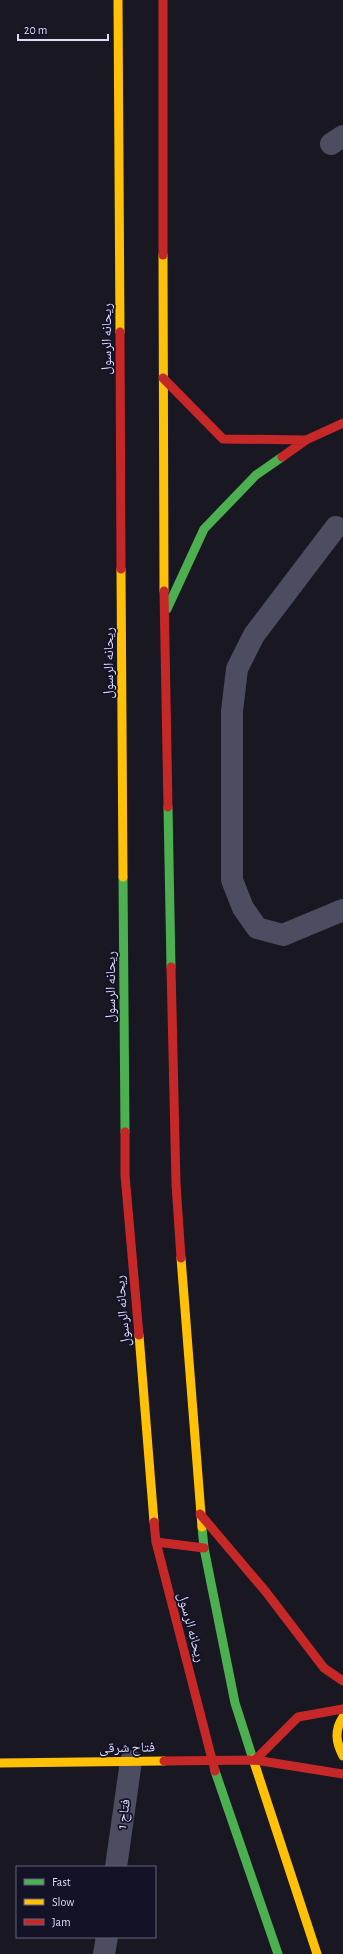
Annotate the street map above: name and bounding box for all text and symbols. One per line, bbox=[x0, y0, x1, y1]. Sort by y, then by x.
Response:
scale bar bbox=[18, 16, 108, 42]
text: 20 m bbox=[24, 24, 47, 36]
street label: ریحانه الرسول bbox=[100, 303, 115, 375]
street label: ریحانه الرسول bbox=[102, 627, 117, 699]
street label: ریحانه الرسول bbox=[104, 951, 119, 1023]
street label: ریحانه الرسول bbox=[113, 1275, 134, 1347]
street label: ریحانه الرسول bbox=[174, 1591, 207, 1664]
street label: فتاح شرقی bbox=[99, 1741, 155, 1757]
street label: فتاح 1 bbox=[115, 1798, 135, 1831]
legend bbox=[16, 1866, 156, 1938]
text: Fast bbox=[52, 1876, 71, 1888]
text: Slow bbox=[52, 1896, 74, 1908]
text: Jam bbox=[52, 1916, 71, 1928]

